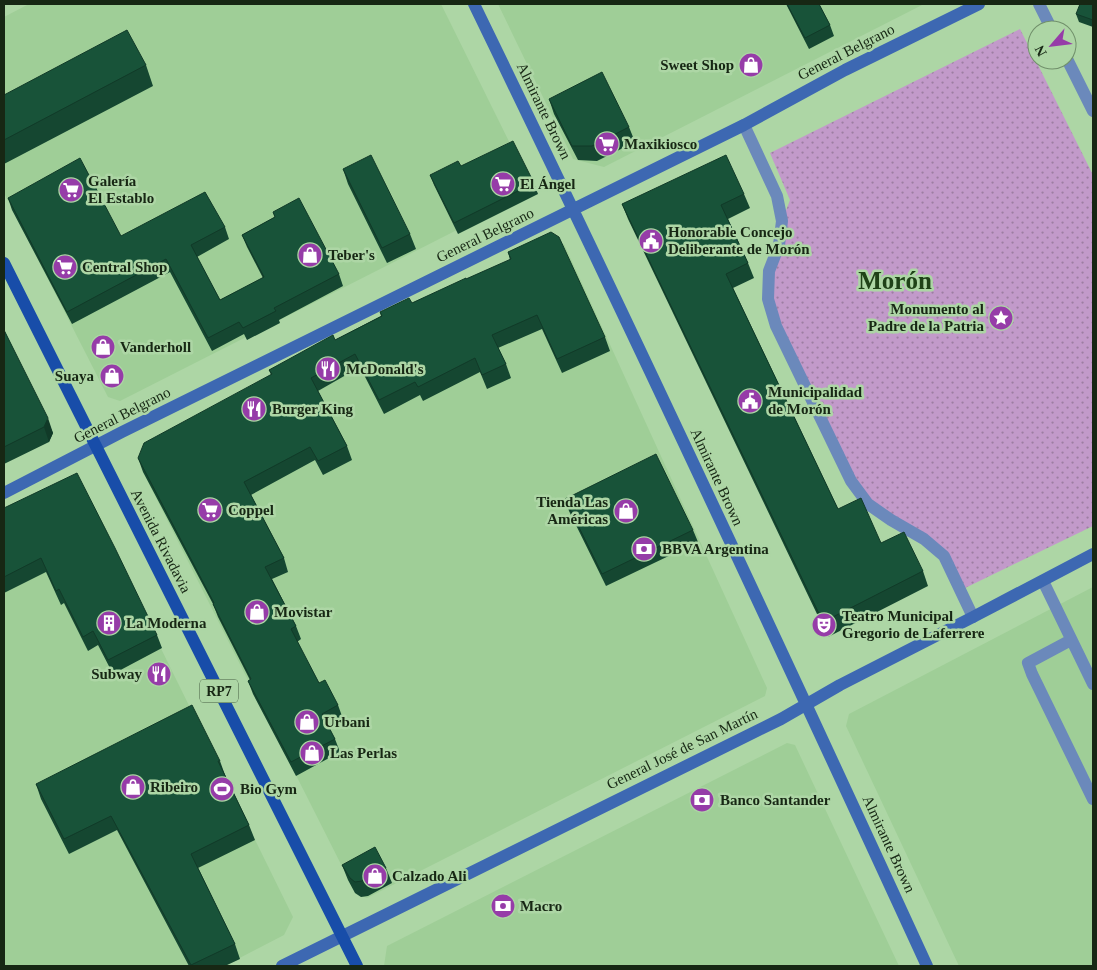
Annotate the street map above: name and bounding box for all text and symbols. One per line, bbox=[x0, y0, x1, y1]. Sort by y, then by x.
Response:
north arrow bbox=[1027, 20, 1077, 70]
street label: General Belgrano bbox=[795, 21, 897, 83]
text: N bbox=[1032, 43, 1050, 59]
shop icon: Sweet Shop bbox=[738, 52, 764, 78]
place label: Sweet Shop bbox=[660, 57, 734, 73]
street label: Almirante Brown bbox=[514, 60, 575, 162]
supermarket icon: Maxikiosco bbox=[594, 131, 620, 157]
place label: Maxikiosco bbox=[624, 136, 697, 152]
supermarket icon: El Ángel bbox=[490, 171, 516, 197]
place label: Galería El Establo bbox=[88, 173, 154, 206]
place label: El Ángel bbox=[520, 176, 575, 192]
supermarket icon: Galería El Establo bbox=[58, 177, 84, 203]
street label: General Belgrano bbox=[434, 205, 536, 265]
place label: Honorable Concejo Deliberante de Morón bbox=[668, 224, 810, 257]
public building icon: Honorable Concejo Deliberante de Morón bbox=[638, 228, 664, 254]
shop icon: Teber's bbox=[297, 242, 323, 268]
place label: Teber's bbox=[328, 247, 375, 263]
supermarket icon: Central Shop bbox=[52, 254, 78, 280]
place label: Central Shop bbox=[82, 259, 167, 275]
district label: Morón bbox=[858, 267, 932, 294]
place label: Monumento al Padre de la Patria bbox=[868, 301, 984, 334]
place icon: Monumento al Padre de la Patria bbox=[988, 305, 1014, 331]
shop icon: Vanderholl bbox=[90, 334, 116, 360]
place label: Vanderholl bbox=[120, 339, 191, 355]
restaurant icon: McDonald's bbox=[315, 356, 341, 382]
place label: McDonald's bbox=[346, 361, 424, 377]
shop icon: Suaya bbox=[99, 363, 125, 389]
place label: Suaya bbox=[55, 368, 94, 384]
street label: General Belgrano bbox=[71, 384, 173, 446]
place label: Municipalidad de Morón bbox=[768, 384, 863, 417]
public building icon: Municipalidad de Morón bbox=[737, 388, 763, 414]
restaurant icon: Burger King bbox=[241, 396, 267, 422]
place label: Burger King bbox=[272, 401, 353, 417]
street label: Almirante Brown bbox=[687, 426, 747, 529]
street label: Avenida Rivadavia bbox=[128, 486, 194, 596]
place label: Tienda Las Américas bbox=[536, 494, 608, 527]
supermarket icon: Coppel bbox=[197, 497, 223, 523]
shop icon: Tienda Las Américas bbox=[613, 498, 639, 524]
place label: Coppel bbox=[228, 502, 274, 518]
bank icon: BBVA Argentina bbox=[631, 536, 657, 562]
place label: BBVA Argentina bbox=[662, 541, 769, 557]
shop icon: Movistar bbox=[244, 599, 270, 625]
place label: Movistar bbox=[274, 604, 333, 620]
place label: Teatro Municipal Gregorio de Laferrere bbox=[842, 608, 985, 641]
building icon: La Moderna bbox=[96, 610, 122, 636]
theatre icon: Teatro Municipal Gregorio de Laferrere bbox=[811, 612, 837, 638]
place label: La Moderna bbox=[126, 615, 207, 631]
restaurant icon: Subway bbox=[146, 661, 172, 687]
place label: Subway bbox=[91, 666, 143, 682]
road number: RP7 bbox=[200, 679, 238, 702]
street label: General José de San Martín bbox=[604, 705, 760, 793]
shop icon: Urbani bbox=[294, 709, 320, 735]
place label: Urbani bbox=[324, 714, 370, 730]
shop icon: Las Perlas bbox=[299, 740, 325, 766]
place label: Las Perlas bbox=[330, 745, 397, 761]
shop icon: Ribeiro bbox=[120, 774, 146, 800]
sports icon: Bio Gym bbox=[209, 776, 235, 802]
place label: Ribeiro bbox=[150, 779, 198, 795]
place label: Bio Gym bbox=[240, 781, 298, 797]
bank icon: Banco Santander bbox=[689, 787, 715, 813]
place label: Banco Santander bbox=[720, 792, 831, 808]
street label: Almirante Brown bbox=[859, 793, 919, 896]
shop icon: Calzado Ali bbox=[362, 863, 388, 889]
place label: Calzado Ali bbox=[392, 868, 467, 884]
bank icon: Macro bbox=[490, 893, 516, 919]
place label: Macro bbox=[520, 898, 562, 914]

